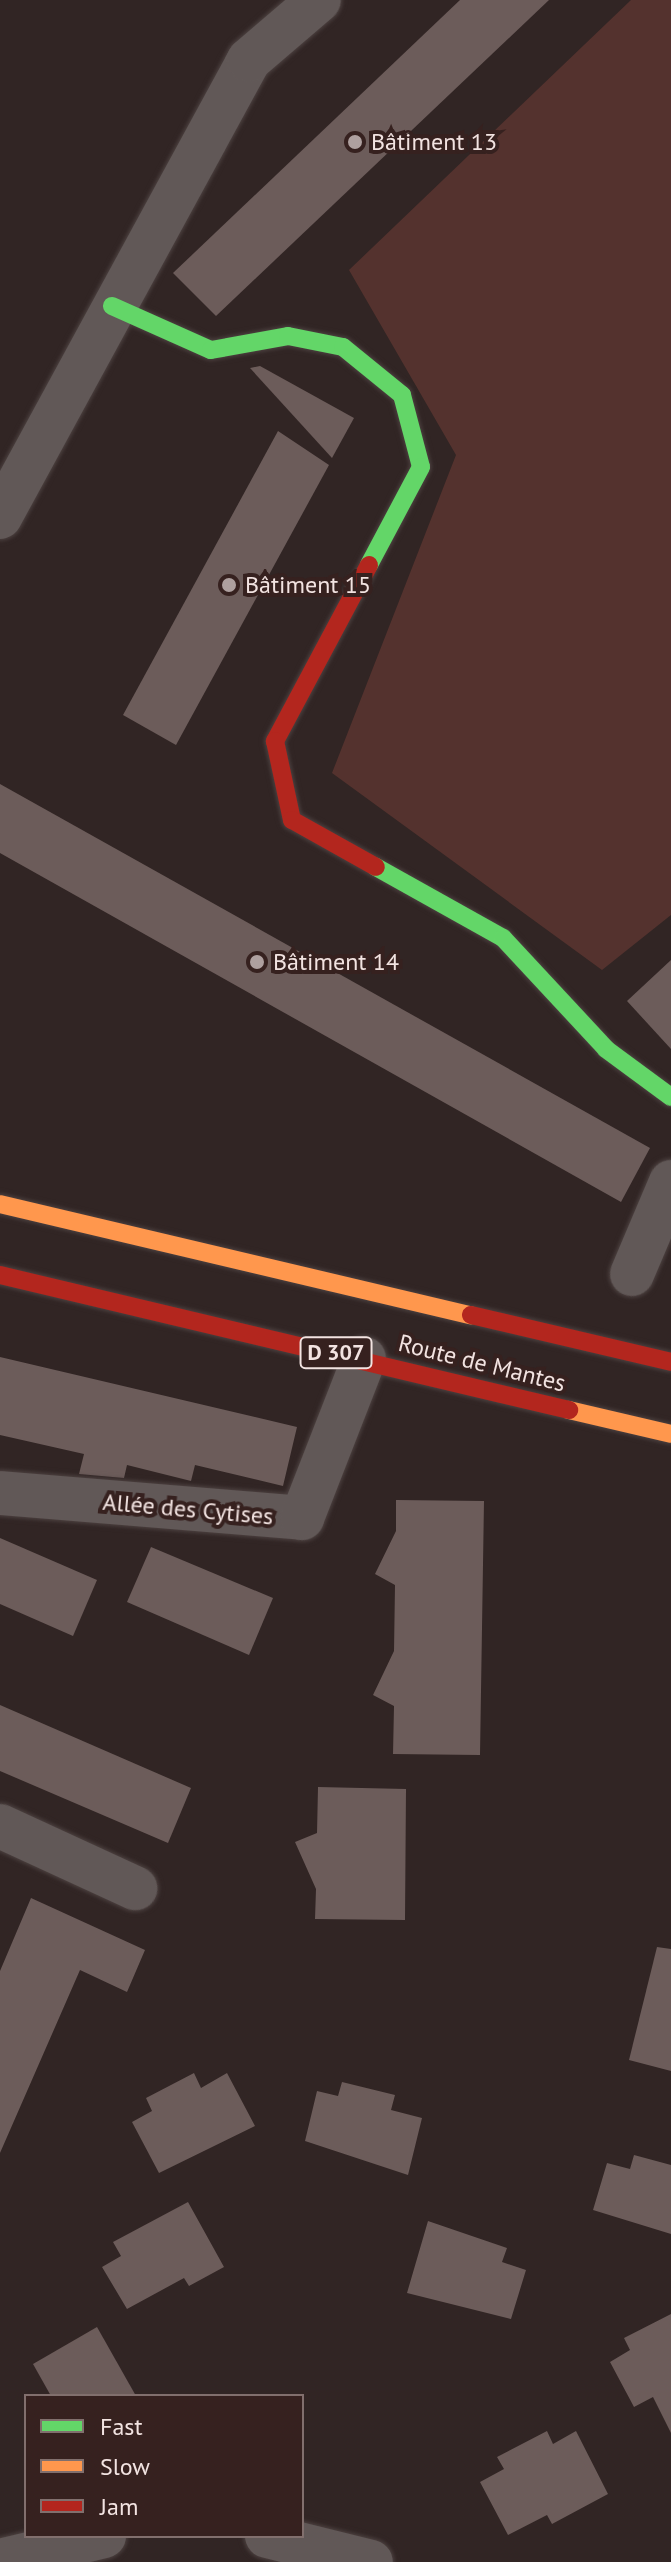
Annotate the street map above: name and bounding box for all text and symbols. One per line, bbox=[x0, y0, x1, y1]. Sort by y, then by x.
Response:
place label: Bâtiment 13 bbox=[371, 128, 497, 156]
marker: Bâtiment 13 bbox=[346, 133, 364, 151]
place label: Bâtiment 15 bbox=[245, 571, 371, 599]
marker: Bâtiment 15 bbox=[220, 576, 238, 594]
place label: Bâtiment 14 bbox=[273, 948, 399, 976]
marker: Bâtiment 14 bbox=[248, 953, 266, 971]
street label: Route de Mantes bbox=[396, 1328, 568, 1398]
road number: D 307 bbox=[298, 1335, 374, 1371]
street label: Allée des Cytises bbox=[102, 1487, 274, 1531]
legend bbox=[24, 2394, 304, 2538]
text: Fast bbox=[100, 2411, 143, 2442]
text: Slow bbox=[100, 2451, 150, 2482]
text: Jam bbox=[100, 2491, 138, 2522]

